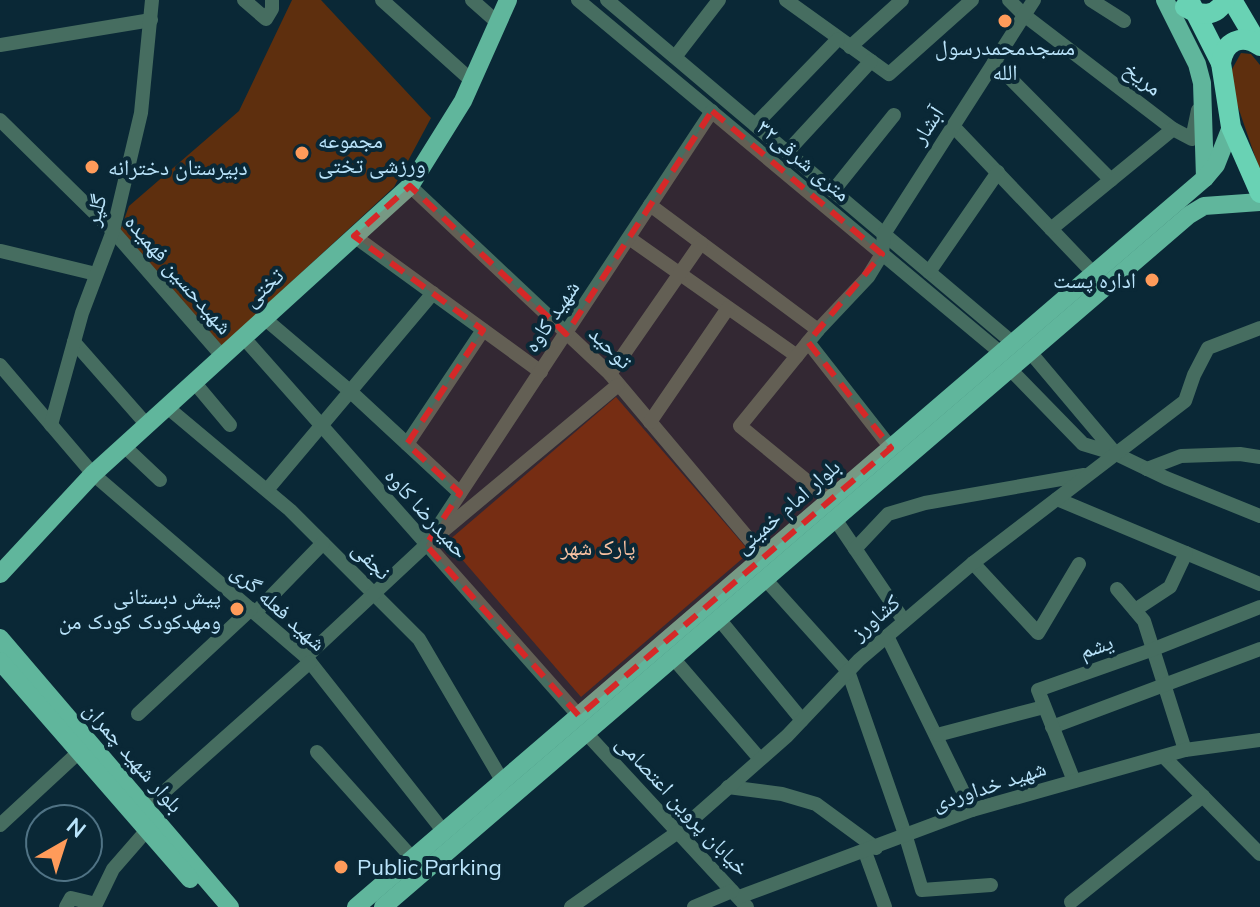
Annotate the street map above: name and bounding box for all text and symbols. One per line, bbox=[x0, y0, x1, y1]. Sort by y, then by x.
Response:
marker: مسجدمحمدرسول الله bbox=[996, 12, 1014, 30]
place label: مسجدمحمدرسول الله bbox=[935, 33, 1075, 86]
street label: مریخ bbox=[1118, 54, 1168, 102]
street label: آبشار bbox=[904, 100, 950, 150]
street label: متری شرقی۳۲ bbox=[751, 113, 857, 207]
place label: مجموعه ورزشی تختی bbox=[318, 126, 426, 179]
marker: مجموعه ورزشی تختی bbox=[293, 144, 311, 162]
place label: دبیرستان دخترانه bbox=[108, 153, 248, 181]
marker: دبیرستان دخترانه bbox=[83, 158, 101, 176]
street label: گلپر bbox=[77, 191, 113, 230]
street label: شهیدحسین فهمیده bbox=[119, 208, 239, 340]
street label: تختی bbox=[237, 261, 290, 313]
place label: اداره پست bbox=[1053, 266, 1136, 294]
marker: اداره پست bbox=[1143, 271, 1161, 289]
street label: شهید کاوه bbox=[517, 275, 585, 357]
street label: توحید bbox=[583, 319, 639, 375]
street label: بلوار امام خمینی bbox=[728, 452, 846, 560]
street label: حمیدرضا کاوه bbox=[379, 462, 475, 564]
park label: پارک شهر bbox=[560, 533, 635, 561]
street label: نجفی bbox=[346, 534, 398, 586]
street label: شهید فعله گری bbox=[226, 557, 332, 657]
place label: پیش دبستانی ومهدکودک کودک من bbox=[59, 582, 221, 635]
street label: کشاورز bbox=[844, 588, 906, 647]
marker: پیش دبستانی ومهدکودک کودک من bbox=[228, 600, 246, 618]
street label: یشم bbox=[1075, 627, 1117, 666]
street label: بلوار شهید چمران bbox=[78, 696, 190, 818]
street label: خیابان پروین اعتصامی bbox=[610, 729, 756, 881]
street label: شهید خداوردی bbox=[929, 753, 1049, 817]
north arrow bbox=[24, 803, 104, 883]
text: N bbox=[61, 811, 92, 844]
place label: Public Parking bbox=[357, 853, 502, 881]
marker: Public Parking bbox=[332, 858, 350, 876]

